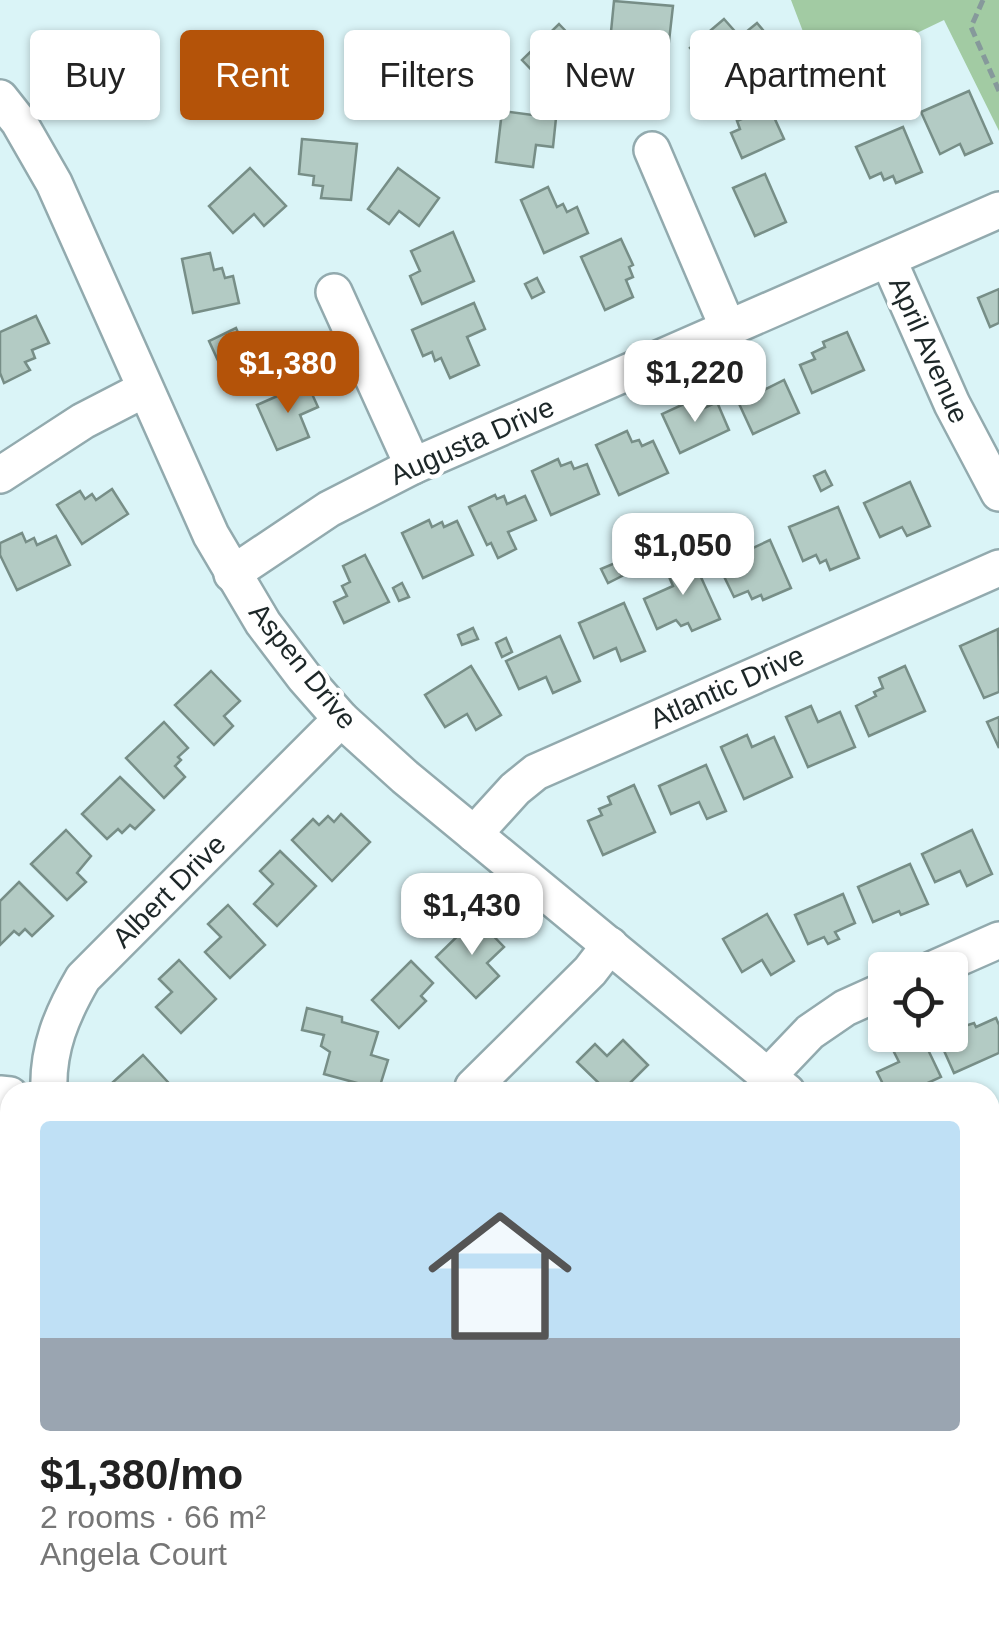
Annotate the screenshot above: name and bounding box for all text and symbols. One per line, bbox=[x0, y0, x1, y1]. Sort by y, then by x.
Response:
chip: Buy bbox=[30, 30, 160, 120]
chip: Rent bbox=[180, 30, 324, 120]
chip: Filters bbox=[344, 30, 510, 120]
chip: New bbox=[530, 30, 670, 120]
chip: Apartment bbox=[690, 30, 921, 120]
street label: April Avenue bbox=[883, 272, 975, 428]
pin: $1,380 bbox=[207, 331, 369, 416]
pin: $1,220 bbox=[614, 340, 776, 425]
text: $1,380 bbox=[239, 345, 337, 381]
text: $1,220 bbox=[646, 354, 744, 390]
street label: Augusta Drive bbox=[385, 391, 559, 491]
pin: $1,050 bbox=[602, 513, 764, 598]
text: $1,050 bbox=[634, 527, 732, 563]
street label: Aspen Drive bbox=[243, 597, 363, 735]
street label: Atlantic Drive bbox=[645, 639, 809, 735]
street label: Albert Drive bbox=[106, 828, 232, 954]
pin: $1,430 bbox=[391, 873, 553, 958]
text: $1,430 bbox=[423, 887, 521, 923]
map controls bbox=[868, 952, 968, 1052]
button: locate bbox=[868, 952, 968, 1052]
icon: home bbox=[410, 1186, 590, 1366]
text: $1,380/mo bbox=[40, 1451, 243, 1498]
text: 2 rooms · 66 m² bbox=[40, 1499, 266, 1535]
text: Angela Court bbox=[40, 1536, 227, 1572]

